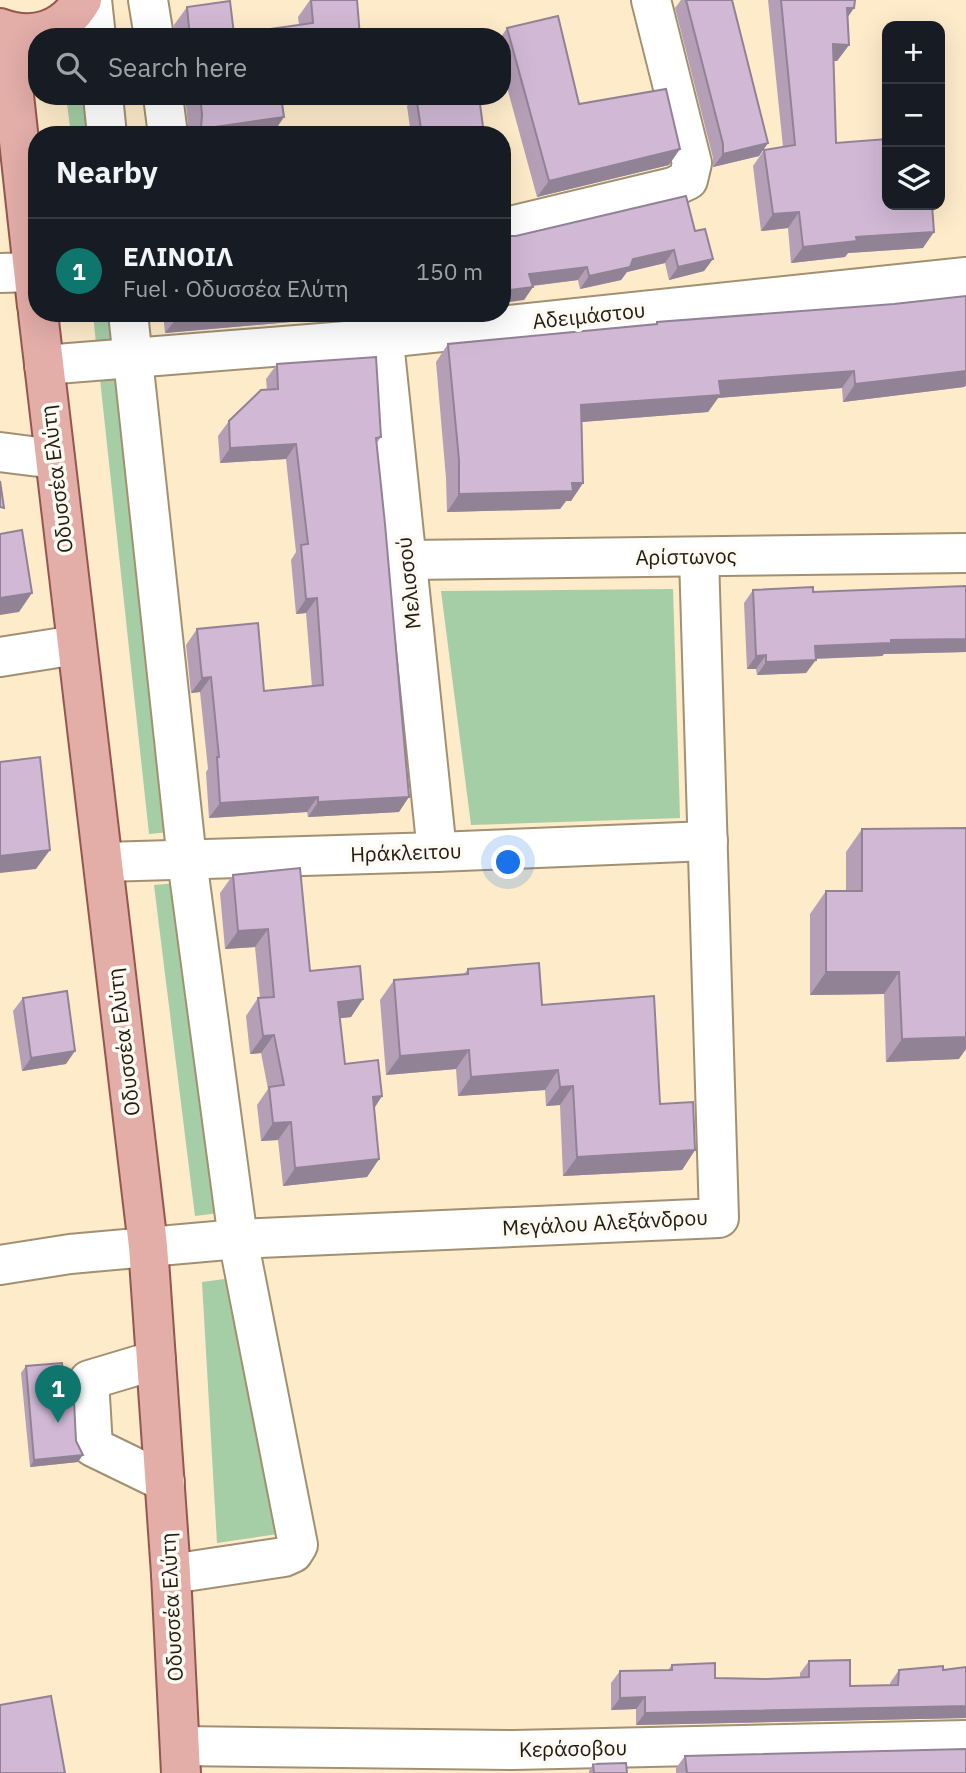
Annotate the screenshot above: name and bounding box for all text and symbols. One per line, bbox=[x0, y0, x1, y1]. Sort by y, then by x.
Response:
map controls bbox=[882, 21, 945, 210]
button: + bbox=[882, 21, 945, 84]
search box bbox=[28, 28, 511, 105]
icon: search bbox=[52, 48, 90, 86]
text: Search here bbox=[108, 50, 247, 84]
button: − bbox=[882, 84, 945, 147]
button: layers bbox=[882, 147, 945, 210]
text: Nearby bbox=[56, 152, 158, 191]
text: ΕΛΙΝΟΙΛ bbox=[123, 239, 234, 273]
text: 1 bbox=[72, 256, 86, 286]
text: 150 m bbox=[416, 256, 483, 286]
text: Fuel · Οδυσσέα Ελύτη bbox=[123, 273, 349, 303]
street label: Αδειμάστου bbox=[531, 295, 647, 335]
street label: Οδυσσέα Ελύτη bbox=[33, 404, 79, 555]
street label: Μελισσού bbox=[389, 536, 427, 631]
street label: Αρίστωνος bbox=[635, 541, 737, 571]
street label: Ηράκλειτου bbox=[350, 836, 462, 868]
your location bbox=[491, 845, 525, 879]
street label: Οδυσσέα Ελύτη bbox=[100, 967, 146, 1118]
street label: Μεγάλου Αλεξάνδρου bbox=[501, 1203, 709, 1241]
pin: 1 bbox=[35, 1365, 81, 1423]
street label: Οδυσσέα Ελύτη bbox=[153, 1532, 189, 1682]
street label: Κεράσοβου bbox=[518, 1733, 627, 1763]

